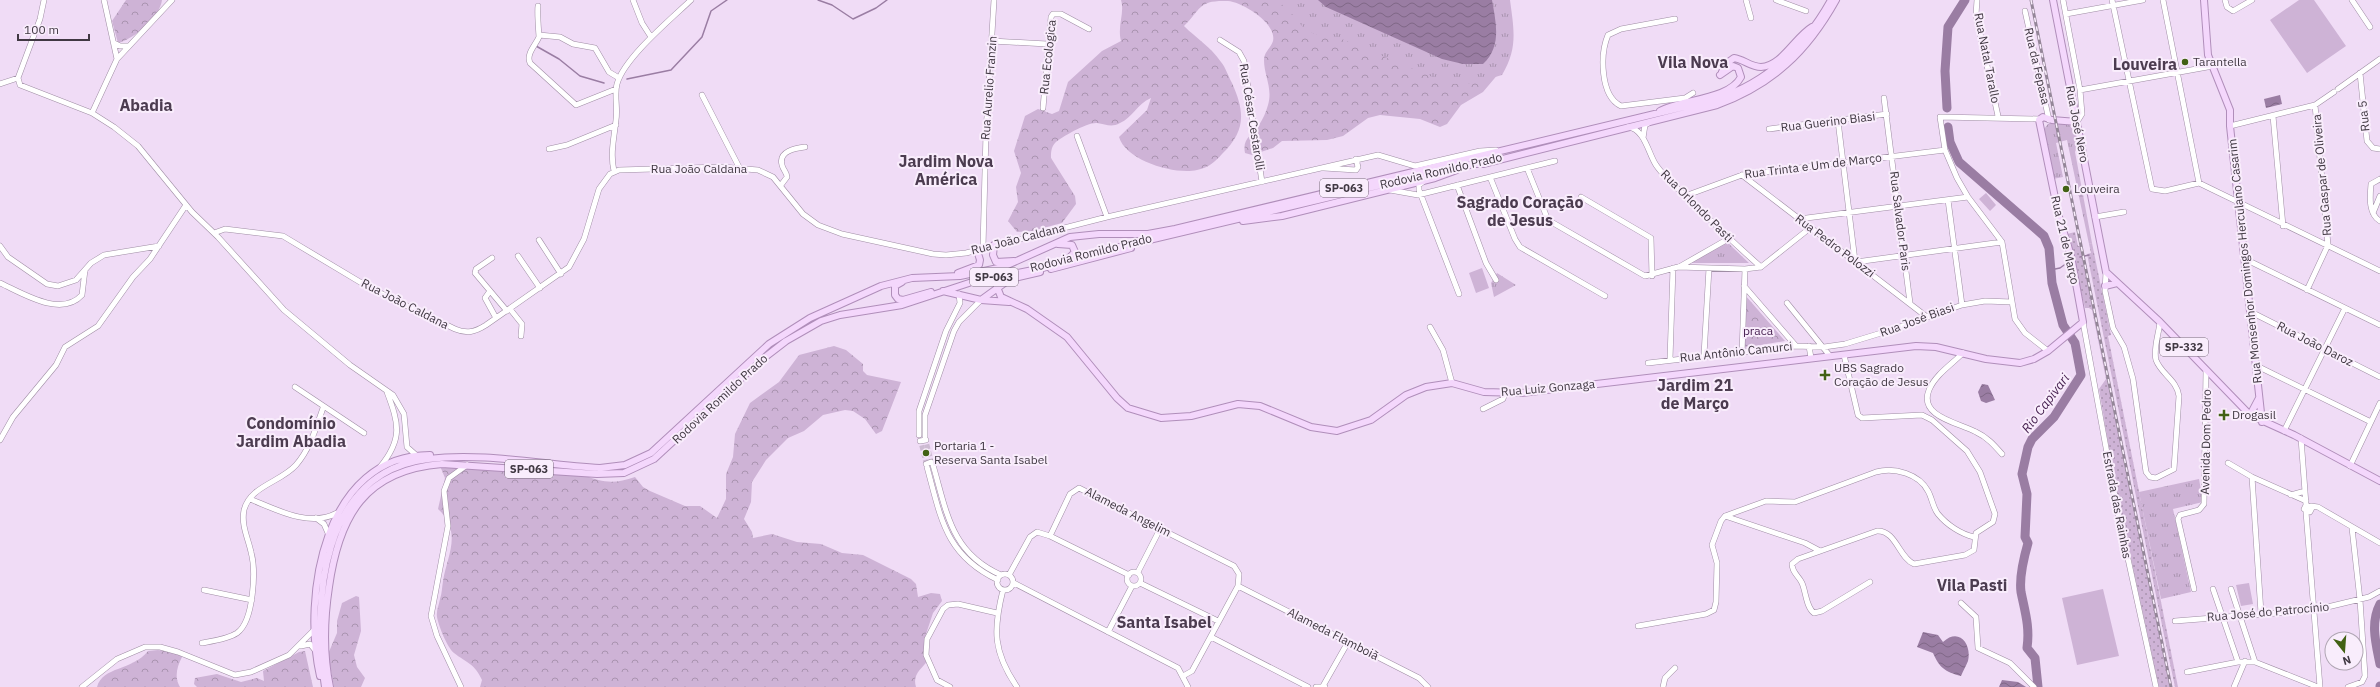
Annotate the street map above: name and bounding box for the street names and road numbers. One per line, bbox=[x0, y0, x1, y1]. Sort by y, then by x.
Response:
street label: Rua Natal Tarallo bbox=[1971, 11, 2004, 105]
street label: Rua Ecologica bbox=[1036, 18, 1059, 95]
street label: Rua da Fepasa bbox=[2021, 26, 2054, 106]
street label: Rua Aurelio Franzin bbox=[977, 35, 1000, 141]
street label: Rua César Cestarolli bbox=[1237, 62, 1268, 172]
street label: Rua José Nero bbox=[2063, 84, 2092, 164]
street label: Rua 5 bbox=[2354, 100, 2373, 132]
street label: Rua Guerino Biasi bbox=[1780, 108, 1876, 135]
street label: Rua Gaspar de Oliveira bbox=[2309, 113, 2334, 237]
street label: Rua Monsenhor Domingos Herculano Casarim bbox=[2224, 138, 2265, 384]
street label: Rodovia Romildo Prado bbox=[1378, 149, 1504, 192]
street label: Rua Trinta e Um de Março bbox=[1743, 150, 1883, 181]
street label: Rua João Caldana bbox=[651, 161, 748, 176]
street label: Rua Orlondo Pasti bbox=[1658, 166, 1737, 245]
street label: Rua Salvador Paris bbox=[1887, 170, 1914, 272]
road number: SP-063 bbox=[1320, 179, 1368, 197]
street label: Rua 21 de Março bbox=[2048, 194, 2083, 286]
street label: Rua Pedro Polozzi bbox=[1792, 211, 1878, 280]
street label: Rua João Caldana bbox=[969, 219, 1067, 257]
street label: Rodovia Romildo Prado bbox=[1028, 230, 1154, 275]
road number: SP-063 bbox=[970, 268, 1018, 286]
street label: Rua João Caldana bbox=[359, 275, 452, 332]
street label: Rua José Biasi bbox=[1878, 299, 1956, 340]
street label: Rua João Daroz bbox=[2275, 318, 2356, 369]
street label: Rua Antônio Camurci bbox=[1679, 338, 1793, 365]
road number: SP-332 bbox=[2160, 338, 2208, 356]
street label: Rodovia Romildo Prado bbox=[669, 350, 771, 447]
street label: Rua Luiz Gonzaga bbox=[1500, 376, 1596, 399]
street label: Avenida Dom Pedro bbox=[2197, 389, 2214, 495]
street label: Estrada das Rainhas bbox=[2100, 450, 2135, 560]
road number: SP-063 bbox=[505, 460, 553, 478]
street label: Alameda Angelim bbox=[1083, 483, 1174, 540]
street label: Rua José do Patrocínio bbox=[2206, 599, 2330, 624]
street label: Alameda Flamboiã bbox=[1285, 604, 1382, 663]

